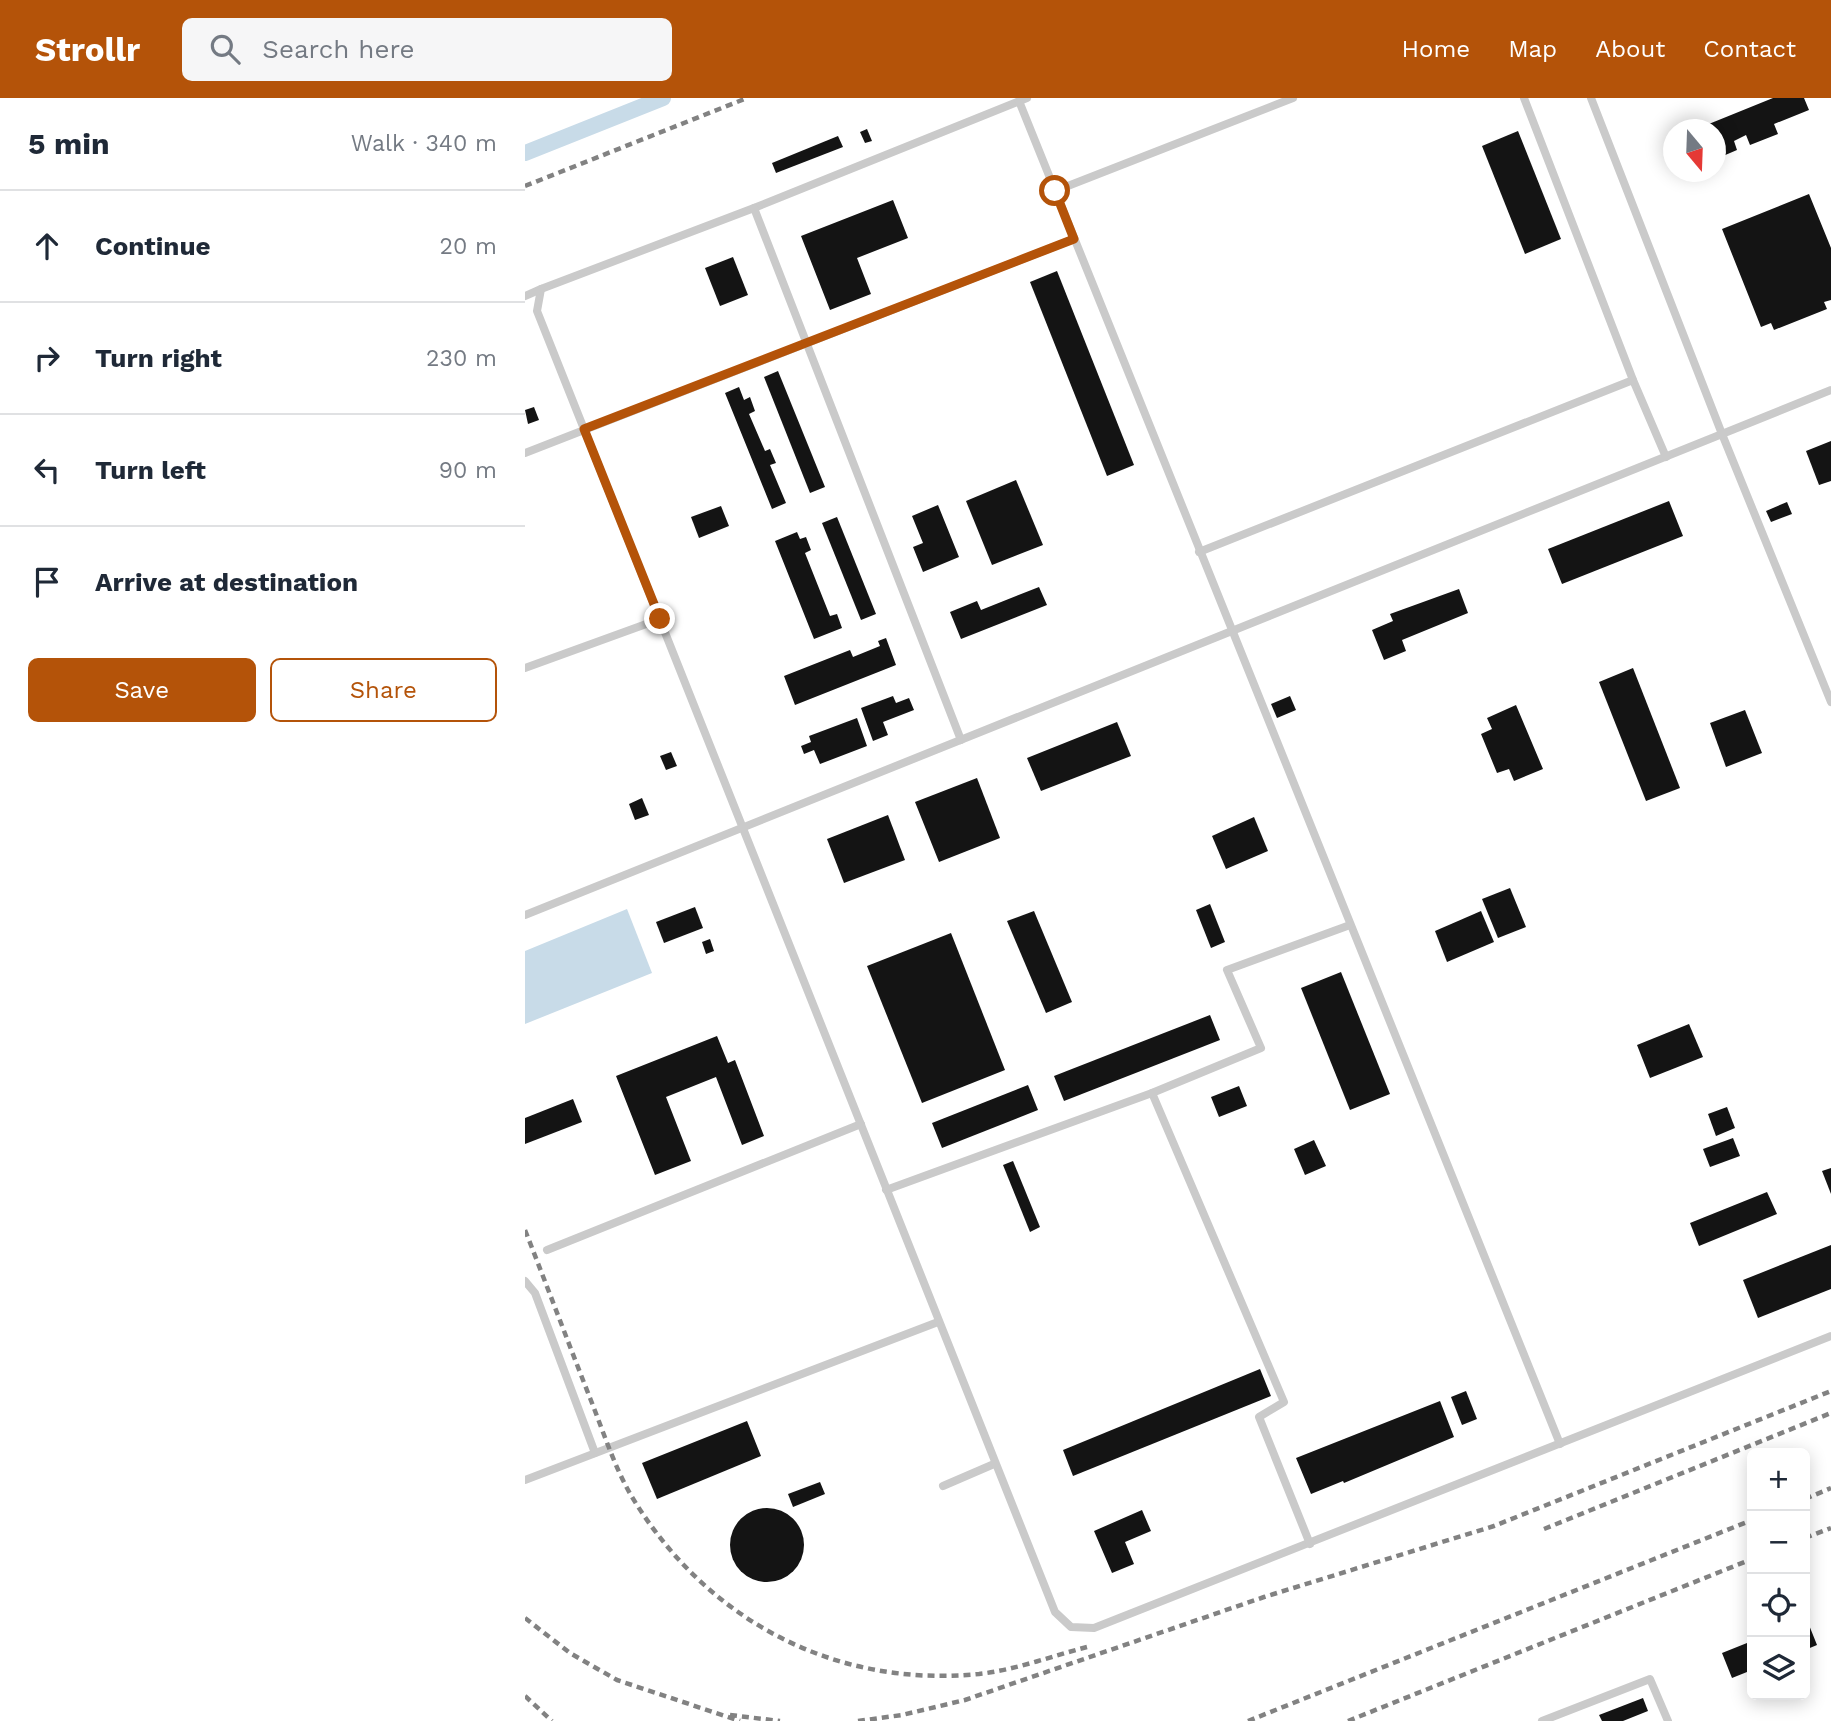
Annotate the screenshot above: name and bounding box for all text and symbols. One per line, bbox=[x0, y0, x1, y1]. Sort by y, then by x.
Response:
search box bbox=[182, 18, 672, 81]
text: Strollr bbox=[35, 30, 140, 69]
icon: search bbox=[206, 30, 244, 68]
text: Search here bbox=[262, 34, 415, 64]
text: Home bbox=[1402, 35, 1470, 63]
text: Map bbox=[1508, 35, 1557, 63]
text: About bbox=[1595, 35, 1665, 63]
text: Contact bbox=[1703, 35, 1796, 63]
north arrow bbox=[1663, 119, 1726, 182]
text: 5 min bbox=[28, 126, 110, 161]
text: Walk · 340 m bbox=[351, 130, 497, 157]
route start bbox=[1039, 175, 1070, 206]
icon: ahead bbox=[28, 227, 66, 265]
text: Continue bbox=[95, 231, 211, 261]
text: 20 m bbox=[440, 233, 497, 260]
icon: right bbox=[28, 339, 66, 377]
text: Turn right bbox=[95, 343, 222, 373]
text: 230 m bbox=[426, 345, 497, 372]
icon: left bbox=[28, 451, 66, 489]
text: Turn left bbox=[95, 455, 206, 485]
text: 90 m bbox=[439, 457, 497, 484]
icon: arrive bbox=[28, 563, 66, 601]
text: Arrive at destination bbox=[95, 567, 358, 597]
route end bbox=[644, 603, 675, 634]
button: Save bbox=[28, 658, 256, 722]
button: Share bbox=[270, 658, 497, 722]
map controls bbox=[1747, 1448, 1810, 1700]
button: + bbox=[1747, 1448, 1810, 1511]
button: − bbox=[1747, 1511, 1810, 1574]
button: locate bbox=[1747, 1574, 1810, 1637]
button: layers bbox=[1747, 1637, 1810, 1700]

